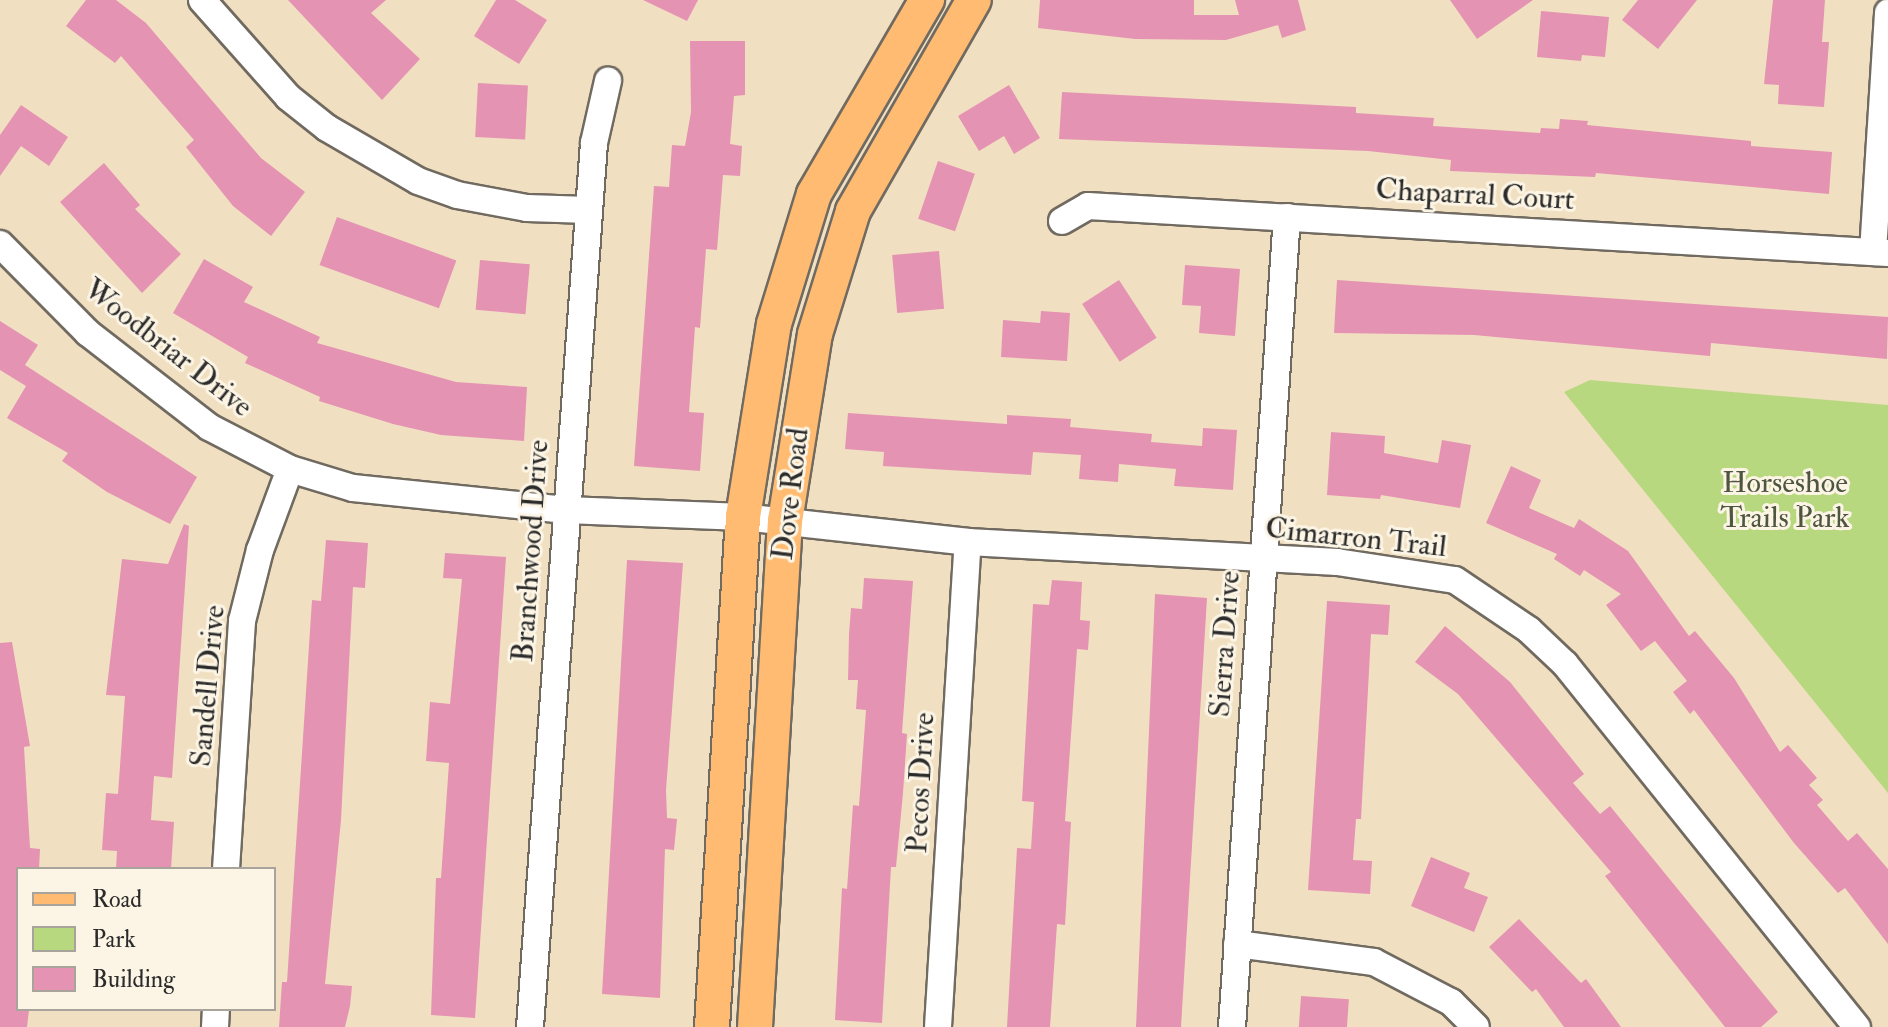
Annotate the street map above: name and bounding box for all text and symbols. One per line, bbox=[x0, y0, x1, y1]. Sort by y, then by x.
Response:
street label: Chaparral Court bbox=[1375, 172, 1575, 218]
street label: Woodbriar Drive bbox=[77, 271, 259, 425]
street label: Dove Road bbox=[765, 426, 817, 562]
street label: Branchwood Drive bbox=[505, 439, 557, 663]
park label: Horseshoe Trails Park bbox=[1720, 465, 1850, 536]
street label: Cimarron Trail bbox=[1264, 511, 1448, 565]
street label: Sierra Drive bbox=[1202, 570, 1248, 718]
street label: Sandell Drive bbox=[183, 604, 233, 768]
street label: Pecos Drive bbox=[899, 712, 943, 854]
legend bbox=[16, 867, 276, 1011]
text: Road bbox=[92, 884, 142, 915]
text: Park bbox=[92, 924, 136, 955]
text: Building bbox=[92, 964, 175, 995]

